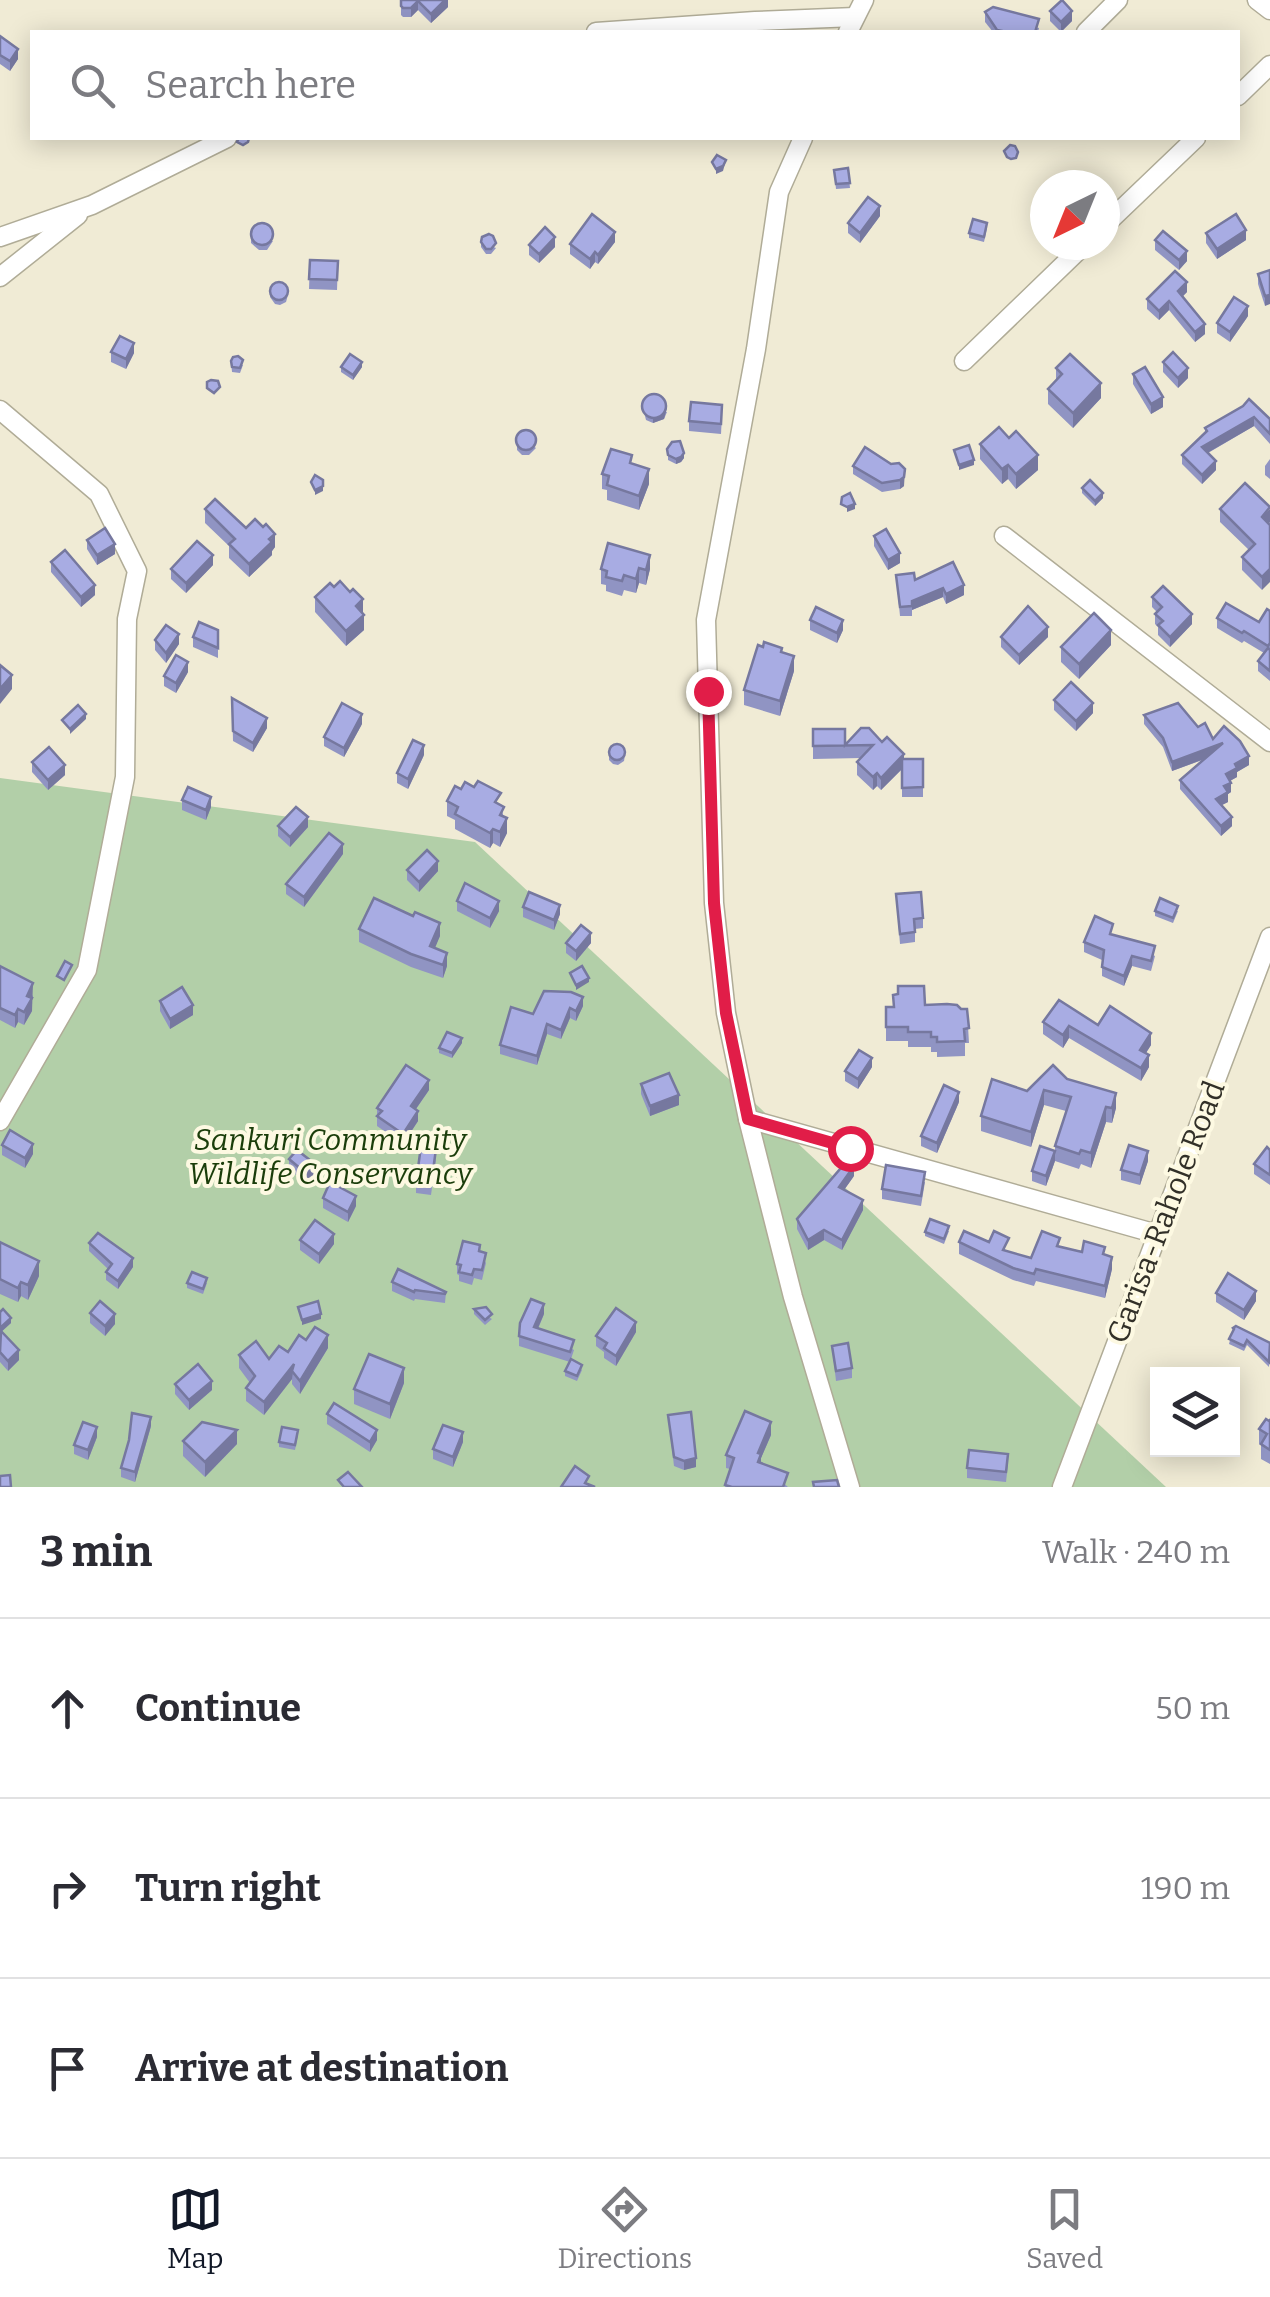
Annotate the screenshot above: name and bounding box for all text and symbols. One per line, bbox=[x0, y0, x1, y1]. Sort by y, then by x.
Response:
search box bbox=[30, 30, 1240, 140]
icon: search bbox=[65, 58, 120, 113]
text: Search here bbox=[145, 62, 356, 108]
north arrow bbox=[1030, 170, 1120, 260]
route end bbox=[686, 669, 732, 715]
street label: Garisa-Rahole Road bbox=[1099, 1076, 1233, 1348]
park label: Sankuri Community Wildlife Conservancy bbox=[188, 1122, 474, 1192]
route start bbox=[828, 1126, 874, 1172]
map controls bbox=[1150, 1367, 1240, 1457]
button: layers bbox=[1150, 1367, 1240, 1457]
text: 3 min bbox=[40, 1527, 152, 1577]
text: Walk · 240 m bbox=[1042, 1533, 1230, 1571]
icon: ahead bbox=[40, 1681, 95, 1736]
text: Continue bbox=[135, 1685, 301, 1731]
text: 50 m bbox=[1155, 1689, 1230, 1727]
icon: right bbox=[40, 1861, 95, 1916]
text: Turn right bbox=[135, 1865, 321, 1911]
text: 190 m bbox=[1141, 1869, 1230, 1907]
icon: arrive bbox=[40, 2041, 95, 2096]
text: Arrive at destination bbox=[135, 2045, 508, 2091]
tab: Map bbox=[167, 2182, 223, 2275]
tab: Directions bbox=[557, 2182, 692, 2275]
tab: Saved bbox=[1026, 2182, 1103, 2275]

